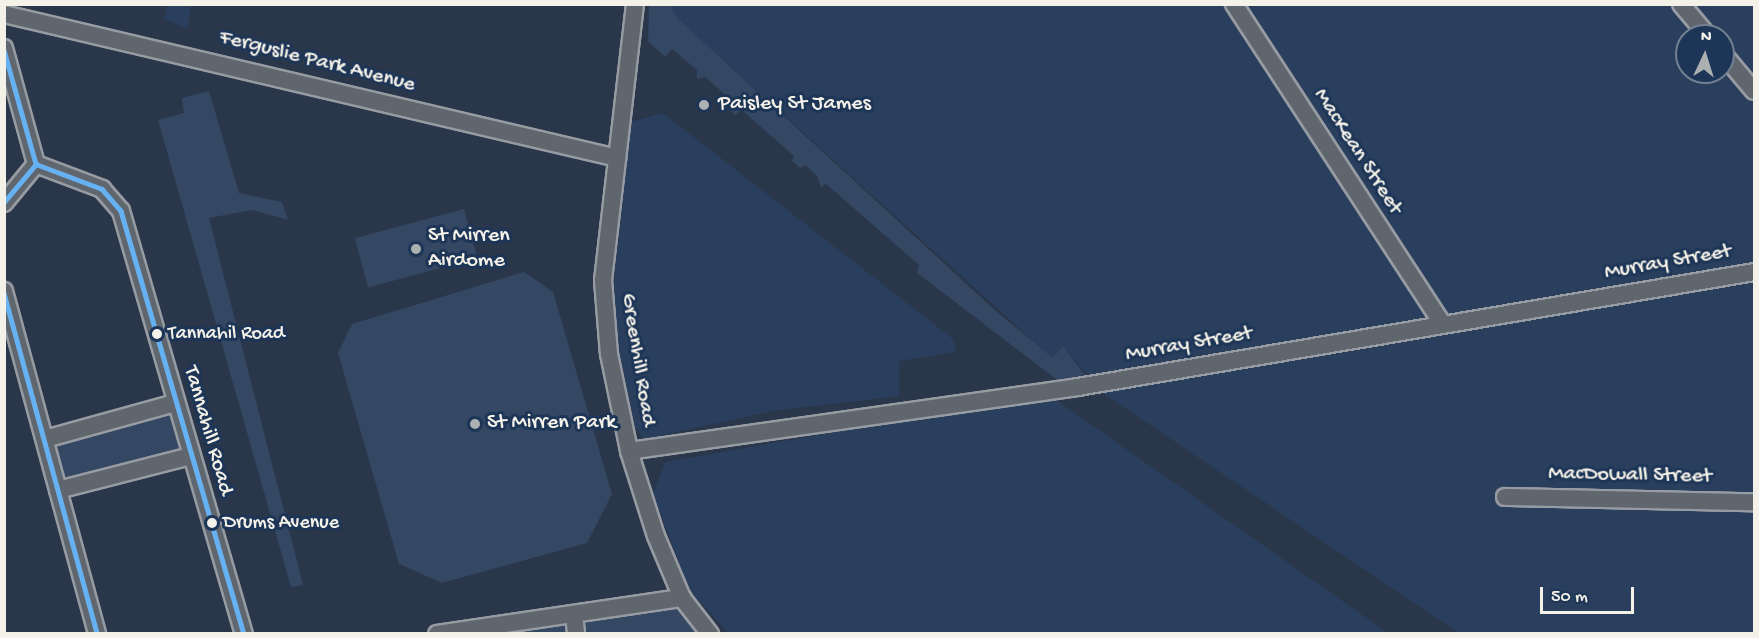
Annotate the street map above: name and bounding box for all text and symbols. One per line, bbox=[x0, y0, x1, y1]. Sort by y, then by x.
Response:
north arrow bbox=[1675, 24, 1735, 84]
street label: Ferguslie Park Avenue bbox=[216, 25, 418, 99]
text: N bbox=[1700, 28, 1712, 47]
street label: MacKean Street bbox=[1306, 84, 1408, 220]
place label: Paisley St James bbox=[718, 92, 871, 118]
marker: Paisley St James bbox=[695, 96, 713, 114]
place label: St Mirren Airdome bbox=[428, 223, 510, 274]
street label: Murray Street bbox=[1603, 239, 1733, 287]
marker: St Mirren Airdome bbox=[409, 242, 423, 256]
street label: Greenhill Road bbox=[613, 292, 661, 428]
street label: Murray Street bbox=[1124, 321, 1254, 369]
place label: Tannahil Road bbox=[168, 322, 285, 346]
marker: Tannahil Road bbox=[151, 328, 163, 340]
street label: Tannahill Road bbox=[176, 363, 238, 499]
place label: St Mirren Park bbox=[487, 411, 616, 437]
marker: St Mirren Park bbox=[468, 417, 482, 431]
street label: MacDowall Street bbox=[1548, 461, 1712, 491]
place label: Drums Avenue bbox=[223, 511, 339, 535]
marker: Drums Avenue bbox=[206, 517, 218, 529]
scale bar bbox=[1543, 575, 1638, 613]
text: 50 m bbox=[1551, 587, 1588, 608]

